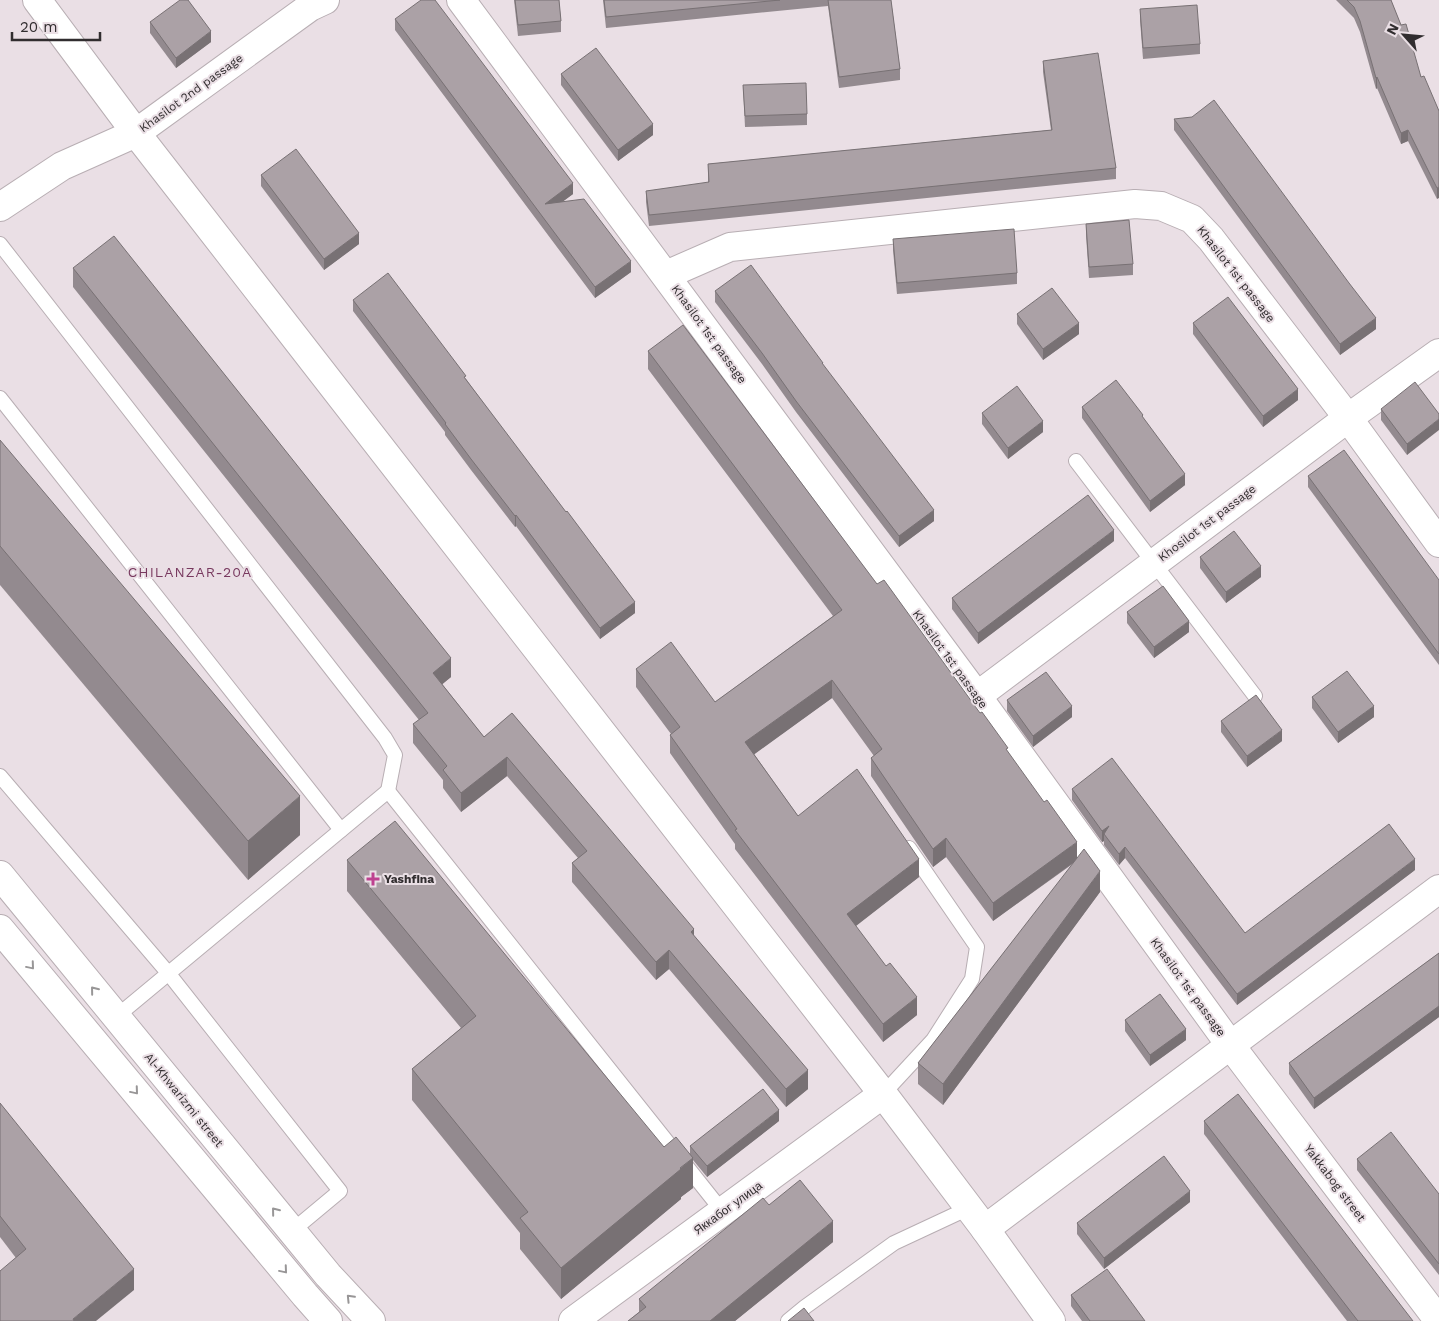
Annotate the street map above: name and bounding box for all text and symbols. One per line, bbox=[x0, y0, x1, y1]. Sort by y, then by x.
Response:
scale bar bbox=[12, 10, 100, 42]
north arrow bbox=[1379, 10, 1429, 60]
text: 20 m bbox=[20, 18, 58, 36]
text: N bbox=[1383, 21, 1402, 37]
street label: Khasilot 2nd passage bbox=[136, 51, 246, 135]
street label: Khasilot 1st passage bbox=[1194, 223, 1278, 325]
street label: Khasilot 1st passage bbox=[669, 282, 750, 386]
street label: Khosilot 1st passage bbox=[1155, 482, 1259, 564]
district label: CHILANZAR-20A bbox=[128, 564, 252, 580]
street label: Khasilot 1st passage bbox=[910, 607, 991, 711]
marker: Yashfina bbox=[366, 872, 380, 886]
place label: Yashfina bbox=[384, 872, 434, 886]
street label: Khasilot 1st passage bbox=[1148, 935, 1229, 1039]
one-way arrow bbox=[26, 961, 35, 970]
one-way arrow bbox=[92, 987, 100, 996]
street label: Al-Khwarizmi street bbox=[142, 1050, 226, 1150]
one-way arrow bbox=[130, 1085, 138, 1094]
street label: Yakkabog street bbox=[1301, 1142, 1369, 1224]
street label: Яккабог улица bbox=[691, 1178, 765, 1238]
one-way arrow bbox=[271, 1207, 280, 1216]
one-way arrow bbox=[278, 1264, 287, 1273]
one-way arrow bbox=[347, 1295, 356, 1304]

